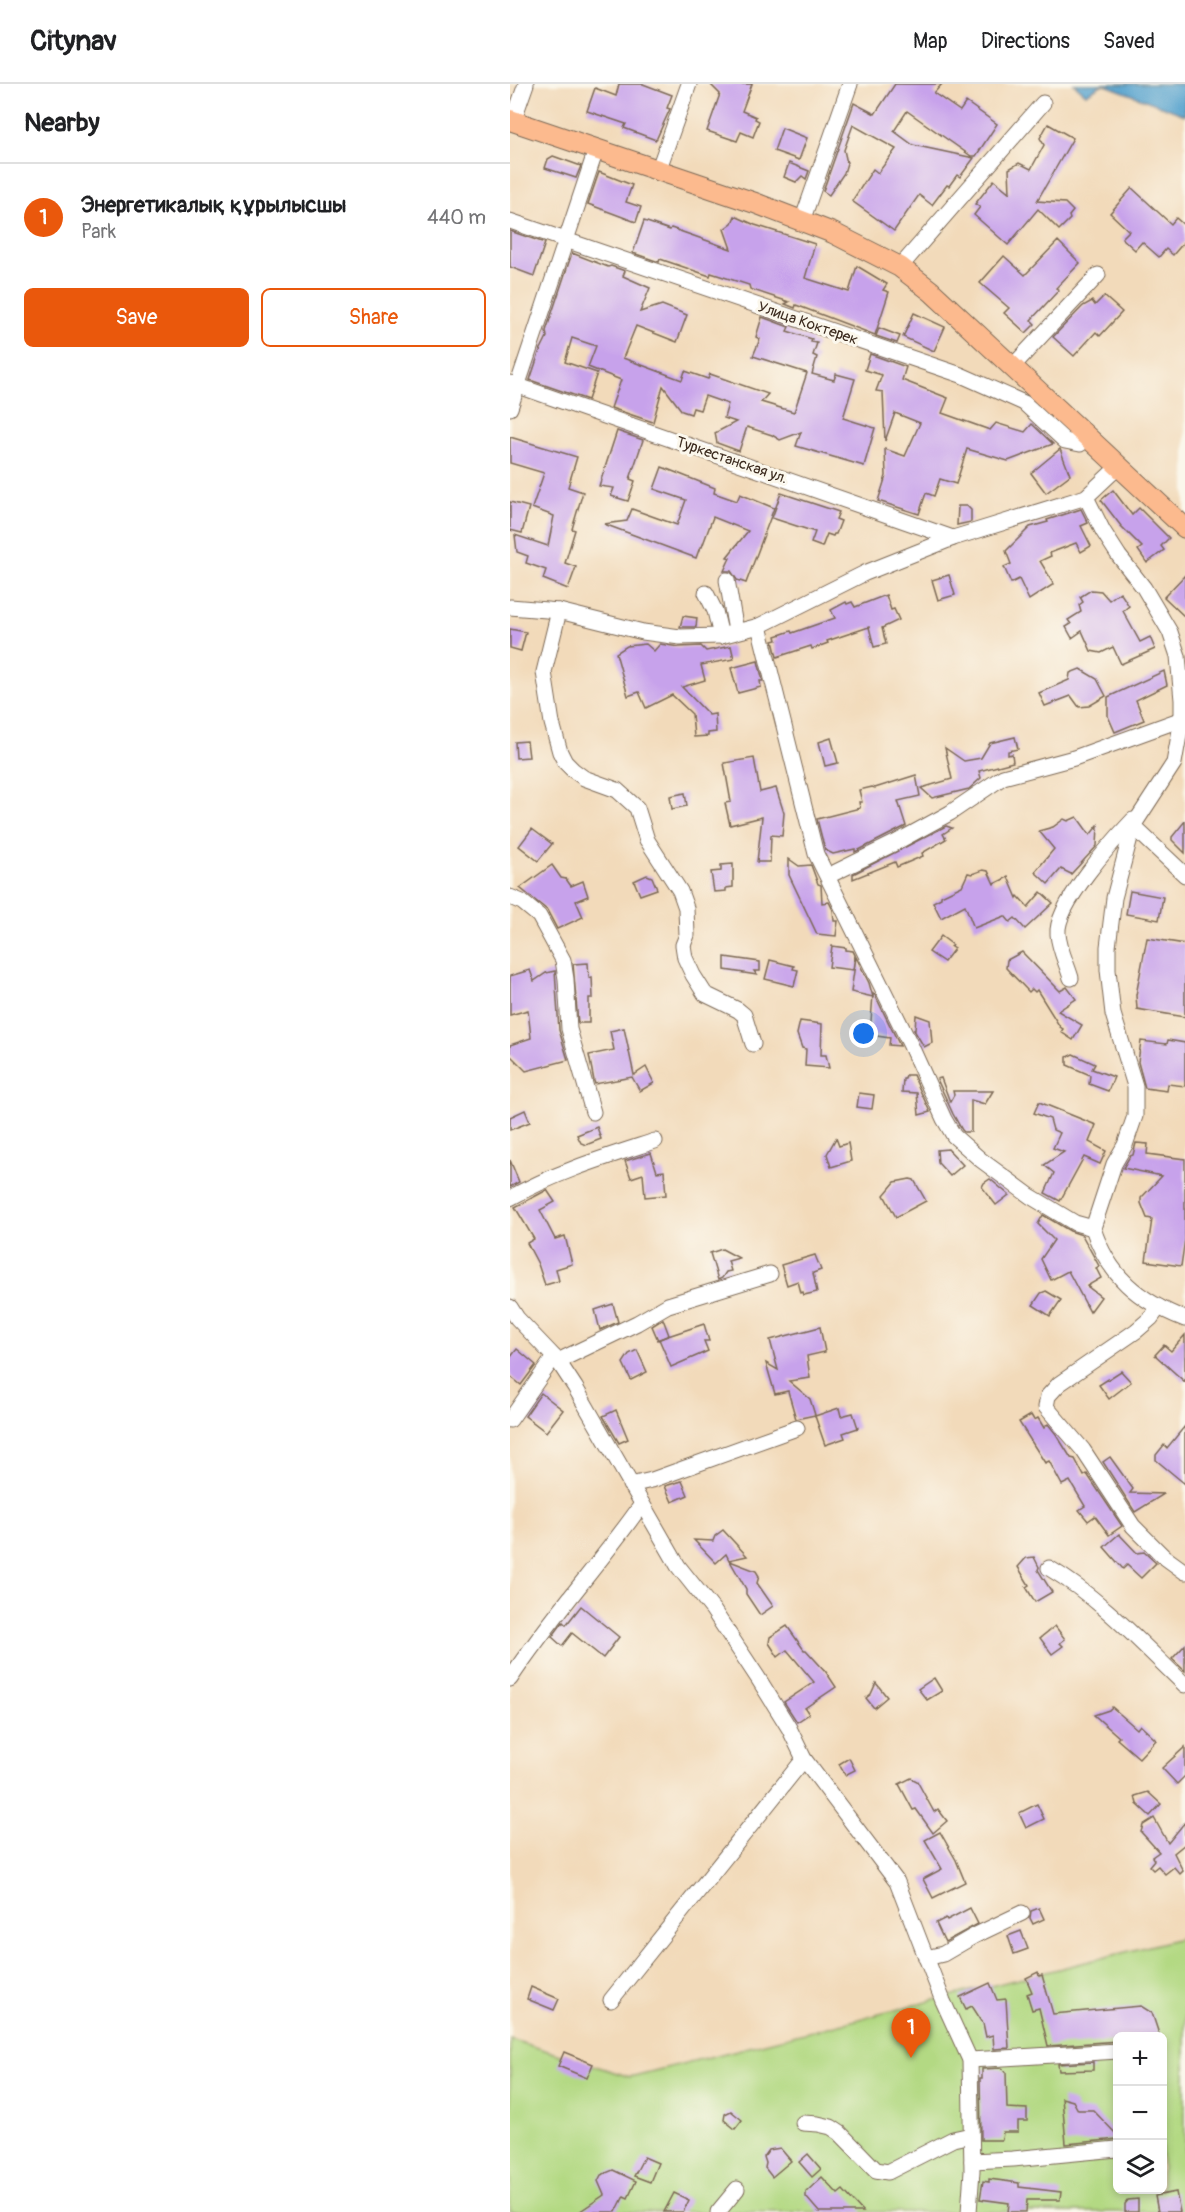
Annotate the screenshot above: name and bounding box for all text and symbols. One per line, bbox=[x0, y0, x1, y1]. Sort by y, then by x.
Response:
text: Citynav bbox=[30, 24, 117, 59]
text: Map bbox=[913, 28, 948, 55]
text: Directions bbox=[981, 28, 1070, 55]
text: Saved bbox=[1103, 28, 1155, 55]
text: Nearby bbox=[24, 107, 100, 139]
text: Энергетикалық құрылысшы bbox=[81, 191, 346, 219]
text: 1 bbox=[40, 205, 47, 230]
text: 440 m bbox=[427, 205, 486, 230]
text: Park bbox=[81, 219, 116, 244]
button: Save bbox=[24, 288, 249, 347]
button: Share bbox=[261, 288, 486, 347]
street label: Улица Коктерек bbox=[755, 297, 861, 350]
street label: Туркестанская ул. bbox=[674, 433, 790, 488]
your location bbox=[849, 1019, 878, 1048]
pin: 1 bbox=[892, 2008, 930, 2058]
map controls bbox=[1113, 2032, 1167, 2194]
button: + bbox=[1113, 2032, 1167, 2086]
button: − bbox=[1113, 2086, 1167, 2140]
button: layers bbox=[1113, 2140, 1167, 2194]

